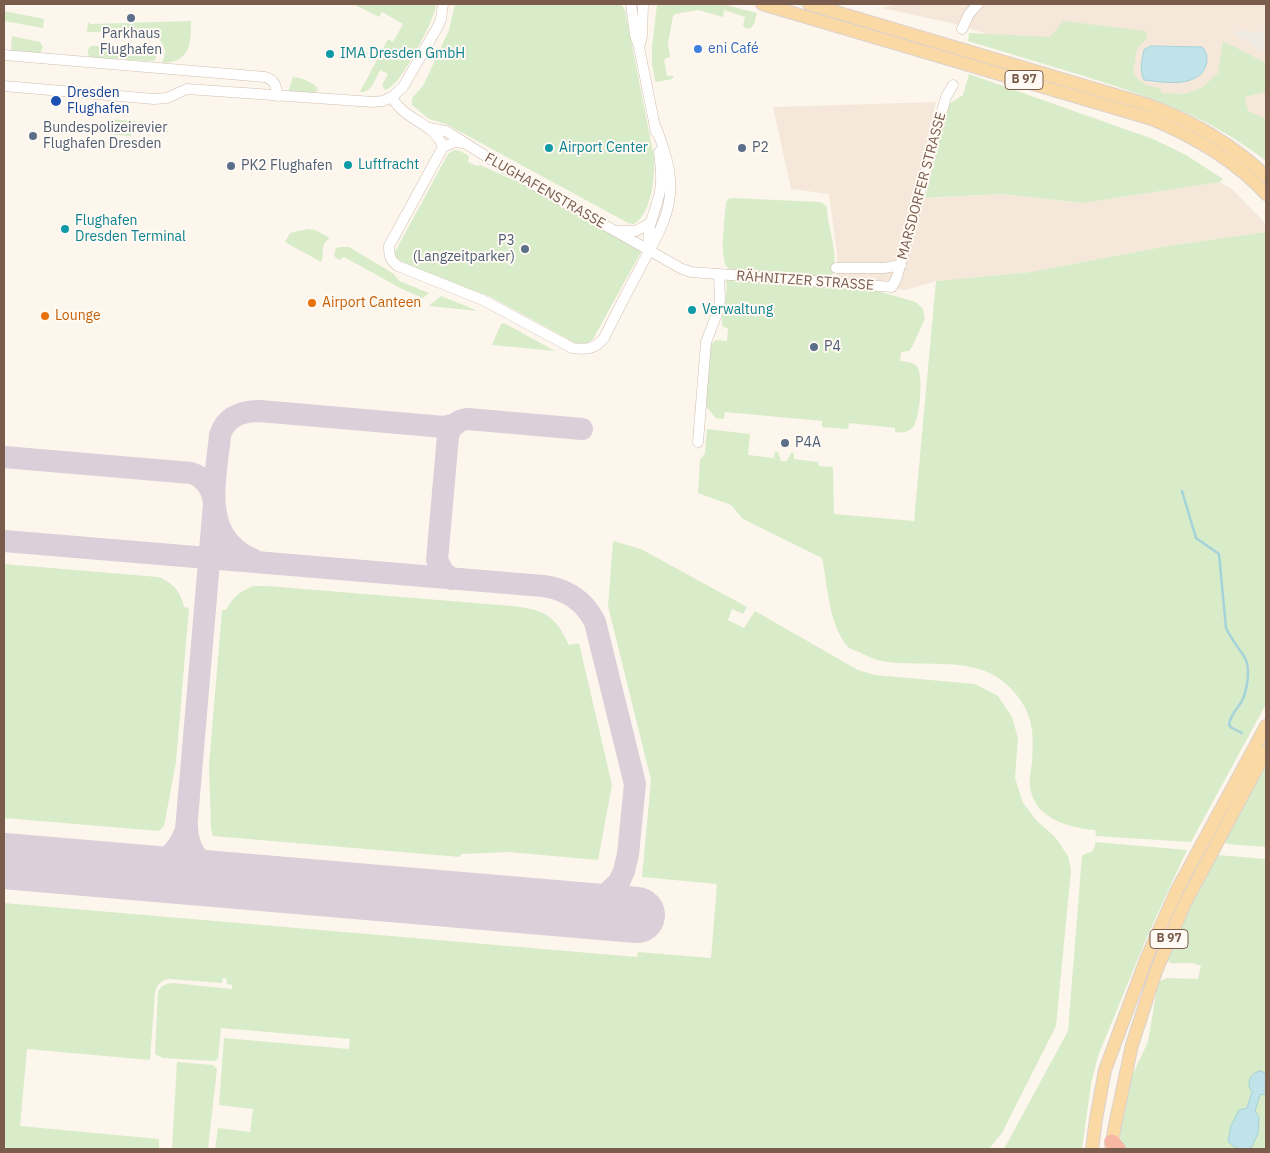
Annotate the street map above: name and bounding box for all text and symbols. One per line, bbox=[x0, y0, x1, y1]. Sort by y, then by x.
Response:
marker: Parkhaus Flughafen bbox=[125, 12, 137, 24]
place label: Parkhaus Flughafen bbox=[100, 26, 162, 58]
place label: eni Café bbox=[708, 41, 759, 57]
marker: eni Café bbox=[692, 43, 704, 55]
place label: IMA Dresden GmbH bbox=[340, 46, 465, 62]
marker: IMA Dresden GmbH bbox=[324, 48, 336, 60]
road number: B 97 bbox=[1005, 70, 1043, 90]
place label: Dresden Flughafen bbox=[67, 85, 130, 118]
marker: Dresden Flughafen bbox=[49, 94, 63, 108]
street label: MARSDORFER STRASSE bbox=[894, 110, 950, 262]
place label: Bundespolizeirevier Flughafen Dresden bbox=[43, 120, 167, 152]
marker: Bundespolizeirevier Flughafen Dresden bbox=[27, 130, 39, 142]
place label: Airport Center bbox=[559, 140, 648, 156]
place label: P2 bbox=[752, 140, 769, 156]
marker: Airport Center bbox=[543, 142, 555, 154]
marker: P2 bbox=[736, 142, 748, 154]
street label: FLUGHAFENSTRASSE bbox=[482, 150, 608, 232]
place label: Luftfracht bbox=[358, 157, 419, 173]
place label: PK2 Flughafen bbox=[241, 158, 333, 174]
marker: Luftfracht bbox=[342, 159, 354, 171]
marker: PK2 Flughafen bbox=[225, 160, 237, 172]
place label: Flughafen Dresden Terminal bbox=[75, 213, 186, 246]
marker: Flughafen Dresden Terminal bbox=[59, 223, 71, 235]
place label: P3 (Langzeitparker) bbox=[413, 233, 515, 266]
marker: P3 (Langzeitparker) bbox=[519, 243, 531, 255]
street label: RÄHNITZER STRASSE bbox=[736, 268, 874, 294]
place label: Airport Canteen bbox=[322, 295, 421, 311]
marker: Airport Canteen bbox=[306, 297, 318, 309]
place label: Verwaltung bbox=[702, 302, 773, 318]
marker: Verwaltung bbox=[686, 304, 698, 316]
place label: Lounge bbox=[55, 308, 101, 324]
marker: Lounge bbox=[39, 310, 51, 322]
place label: P4 bbox=[824, 339, 841, 355]
marker: P4 bbox=[808, 341, 820, 353]
place label: P4A bbox=[795, 435, 821, 451]
marker: P4A bbox=[779, 437, 791, 449]
road number: B 97 bbox=[1150, 930, 1188, 949]

